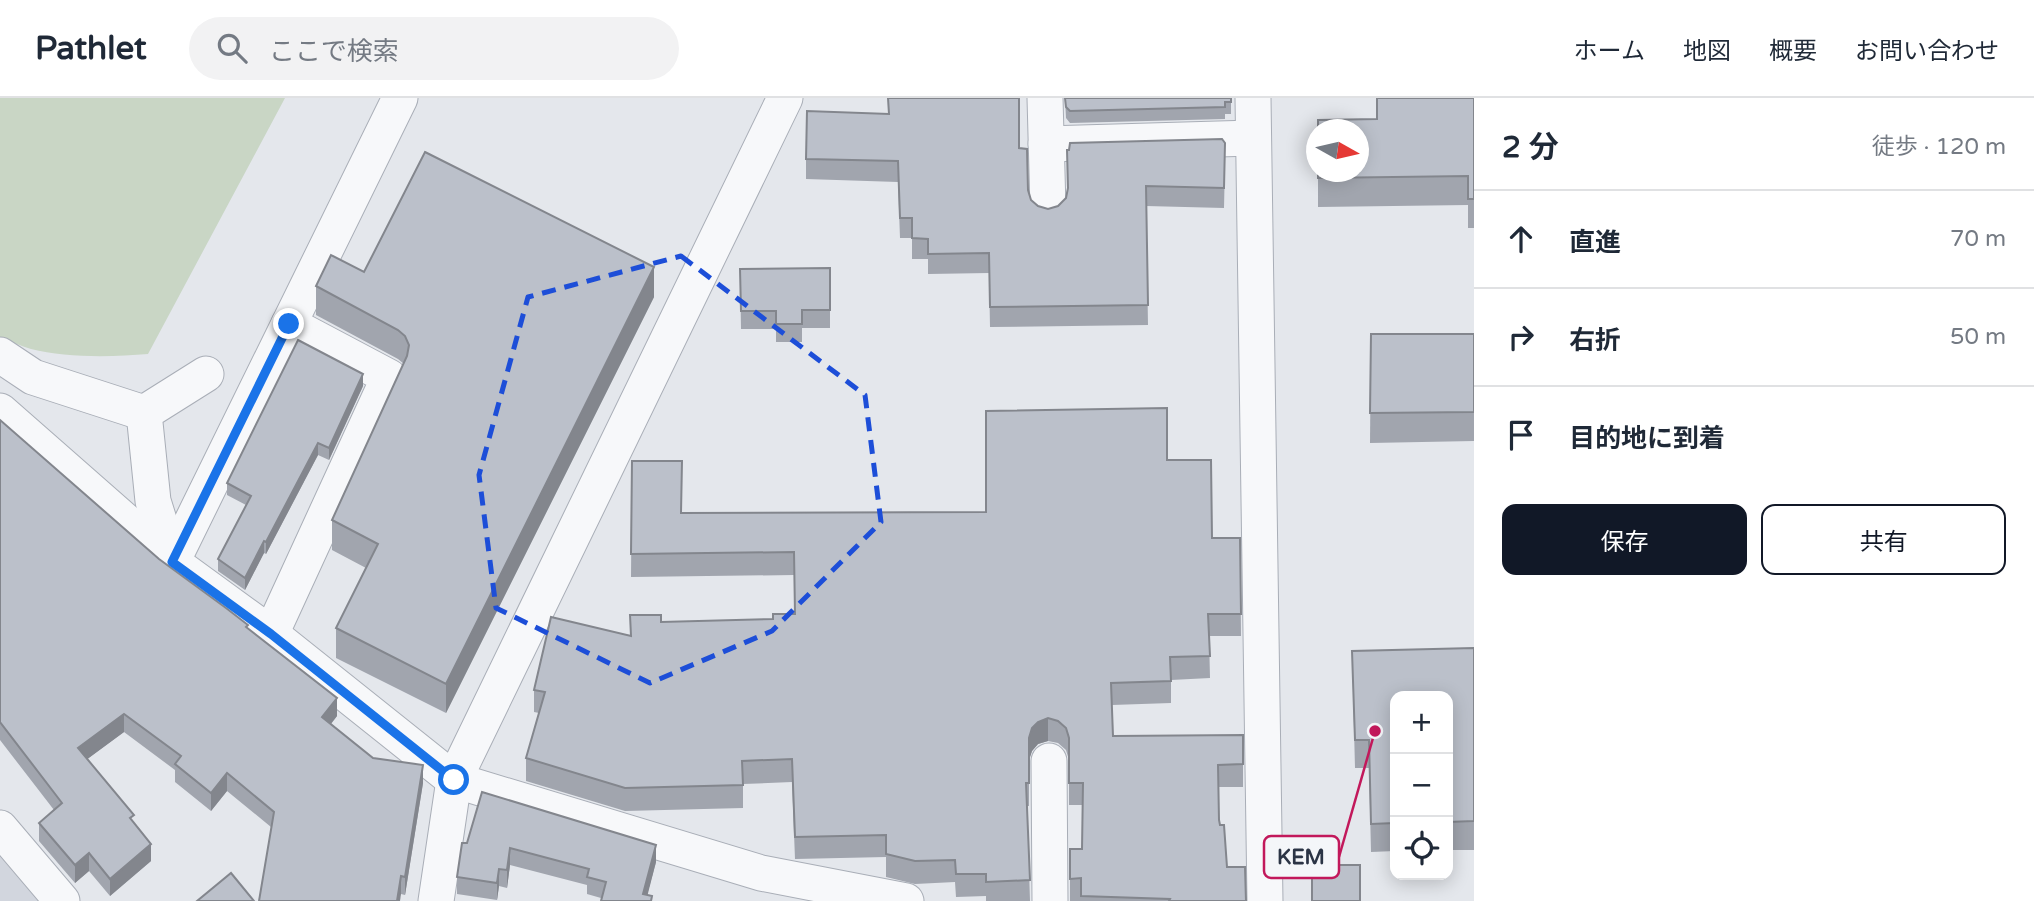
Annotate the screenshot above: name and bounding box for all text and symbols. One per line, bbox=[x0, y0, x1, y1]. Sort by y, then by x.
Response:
search box bbox=[189, 17, 679, 80]
text: Pathlet bbox=[35, 29, 147, 68]
icon: search bbox=[213, 29, 251, 67]
text: ここで検索 bbox=[269, 36, 399, 67]
text: ホーム bbox=[1574, 37, 1645, 66]
text: 地図 bbox=[1683, 37, 1731, 66]
text: 概要 bbox=[1769, 37, 1817, 66]
text: お問い合わせ bbox=[1855, 37, 1999, 66]
north arrow bbox=[1306, 119, 1369, 182]
text: 2 分 bbox=[1502, 129, 1559, 166]
text: 徒歩 · 120 m bbox=[1872, 133, 2006, 161]
icon: ahead bbox=[1502, 220, 1540, 258]
text: 70 m bbox=[1950, 225, 2006, 253]
text: 直進 bbox=[1569, 227, 1621, 258]
route end bbox=[273, 308, 304, 339]
icon: right bbox=[1502, 318, 1540, 356]
text: 50 m bbox=[1950, 323, 2006, 351]
text: 右折 bbox=[1569, 325, 1621, 356]
icon: arrive bbox=[1502, 416, 1540, 454]
text: 目的地に到着 bbox=[1569, 423, 1725, 454]
button: 保存 bbox=[1502, 504, 1747, 575]
button: 共有 bbox=[1761, 504, 2006, 575]
map controls bbox=[1390, 691, 1453, 880]
button: + bbox=[1390, 691, 1453, 754]
button: − bbox=[1390, 754, 1453, 817]
route start bbox=[438, 764, 469, 795]
button: locate bbox=[1390, 817, 1453, 880]
callout: KEM bbox=[1264, 836, 1339, 878]
text: KEM bbox=[1277, 845, 1325, 870]

